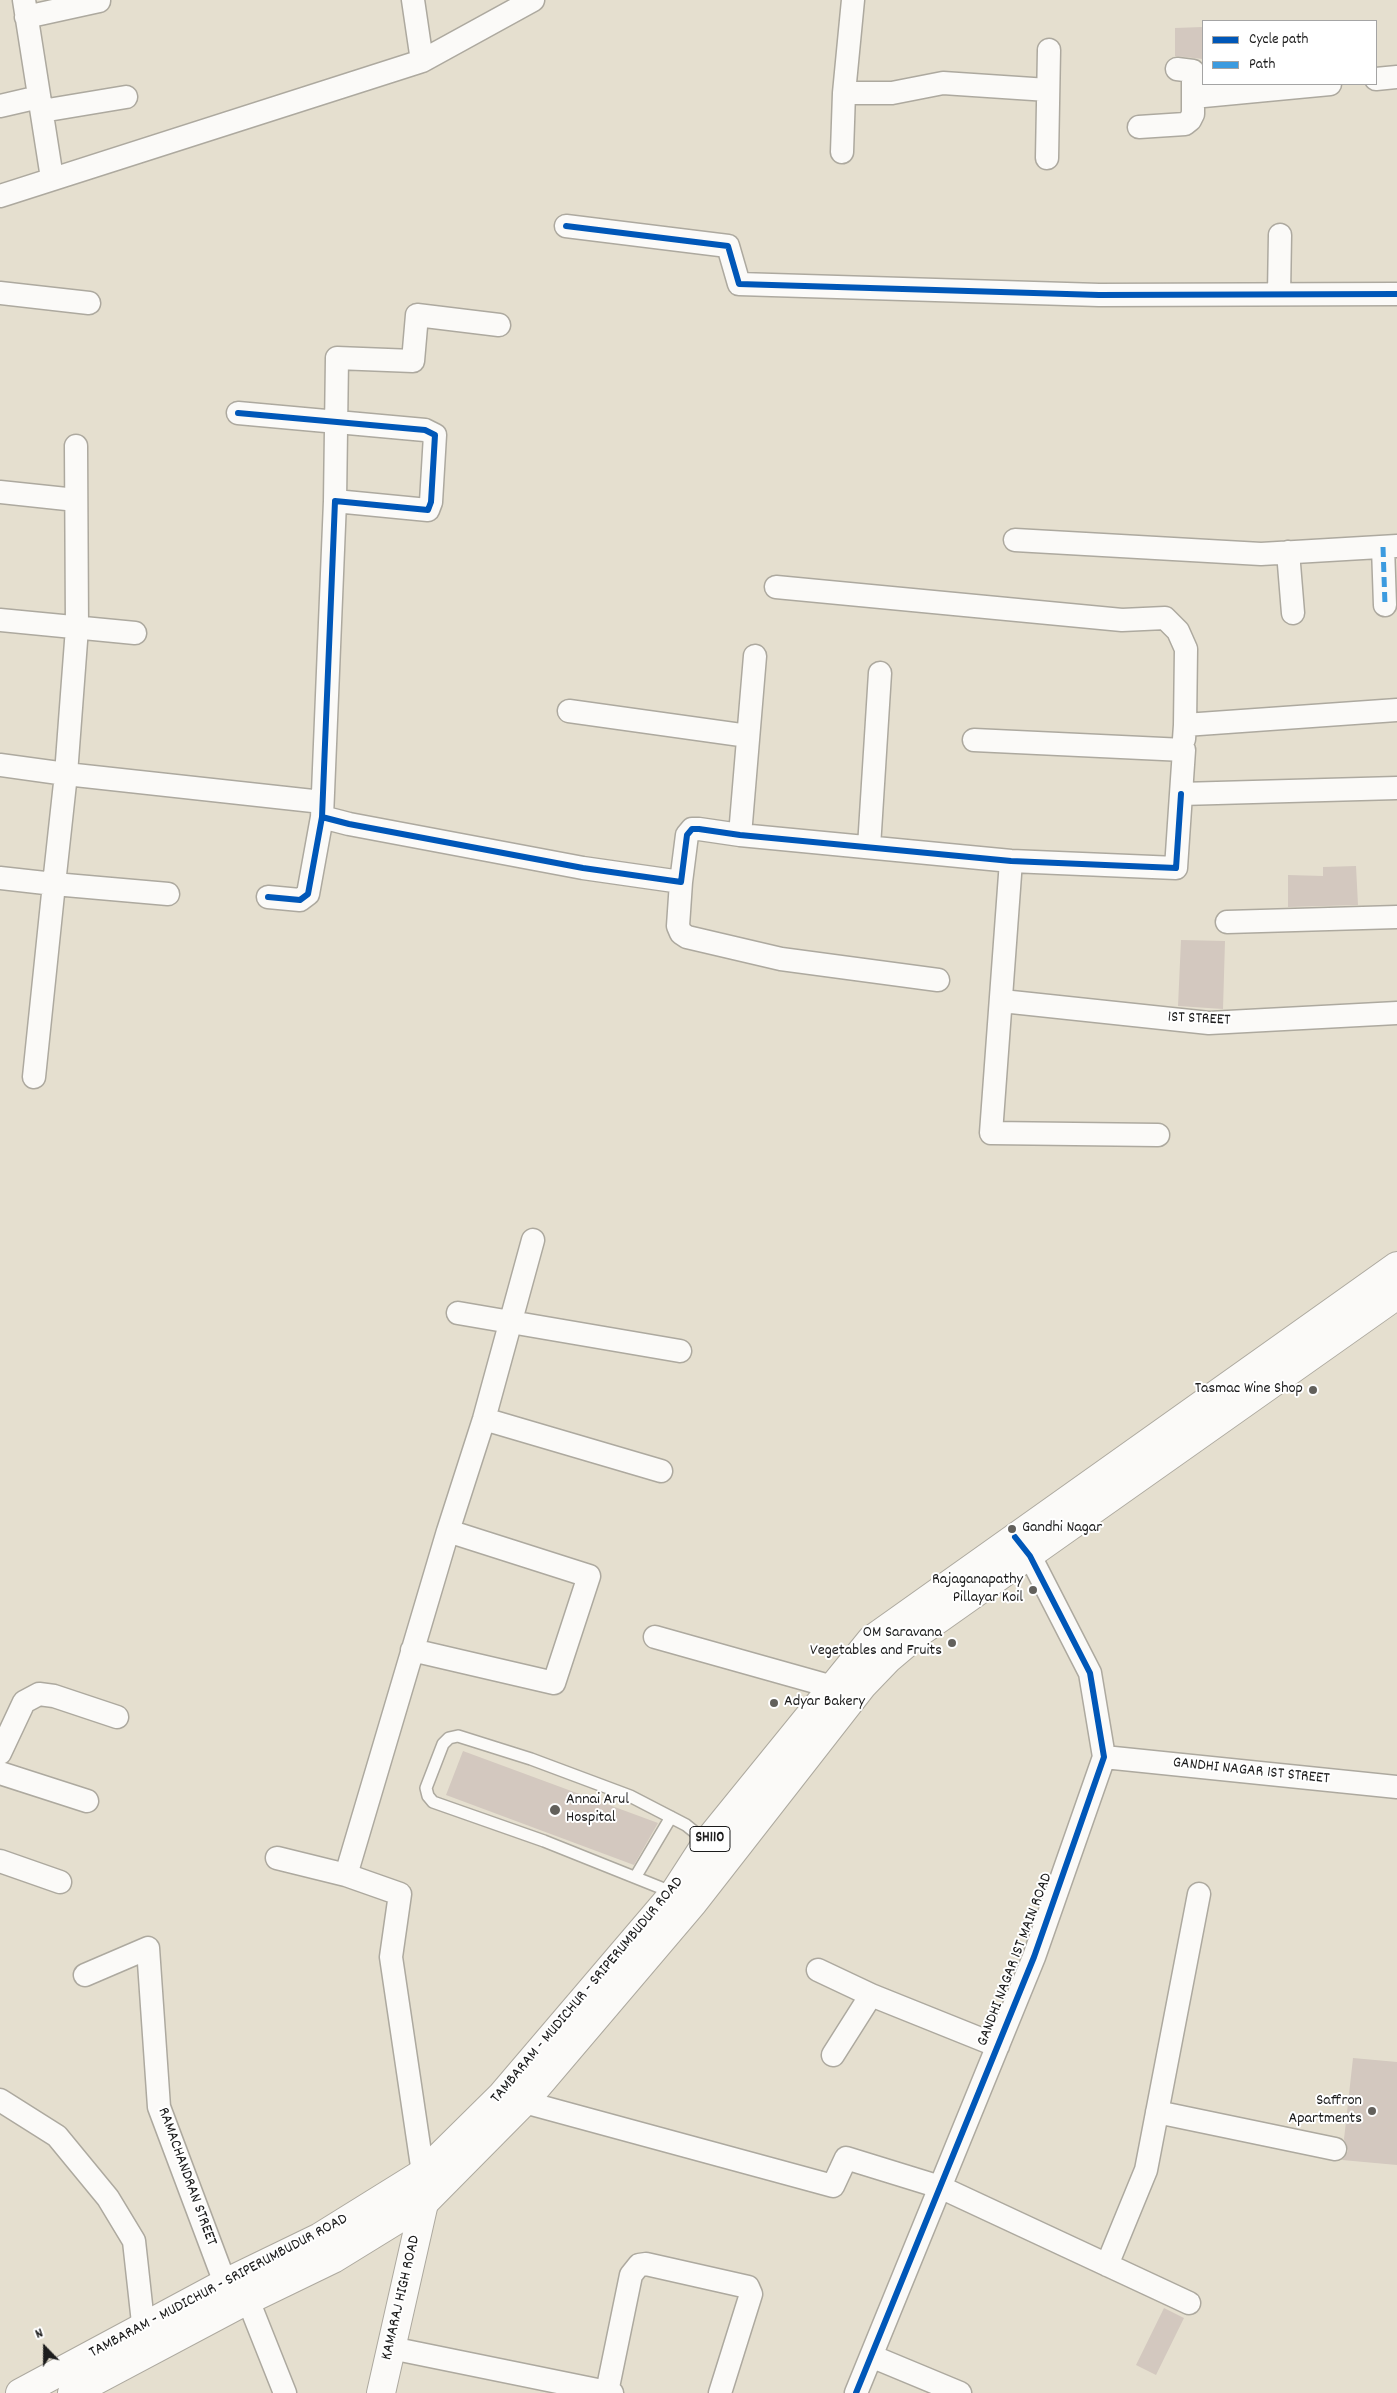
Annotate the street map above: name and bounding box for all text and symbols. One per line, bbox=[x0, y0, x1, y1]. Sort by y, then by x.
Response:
legend bbox=[1202, 20, 1377, 85]
text: Cycle path bbox=[1249, 29, 1308, 51]
text: Path bbox=[1249, 54, 1275, 76]
street label: 1ST STREET bbox=[1167, 1009, 1231, 1031]
place label: Tasmac Wine Shop bbox=[1195, 1380, 1303, 1400]
marker: Tasmac Wine Shop bbox=[1307, 1384, 1319, 1396]
place label: Gandhi Nagar bbox=[1022, 1519, 1102, 1539]
marker: Gandhi Nagar bbox=[1006, 1523, 1018, 1535]
place label: Rajaganapathy Pillayar Koil bbox=[932, 1571, 1023, 1609]
marker: Rajaganapathy Pillayar Koil bbox=[1027, 1584, 1039, 1596]
place label: OM Saravana Vegetables and Fruits bbox=[810, 1624, 942, 1662]
marker: OM Saravana Vegetables and Fruits bbox=[946, 1637, 958, 1649]
place label: Adyar Bakery bbox=[784, 1693, 865, 1713]
marker: Adyar Bakery bbox=[768, 1697, 780, 1709]
street label: GANDHI NAGAR 1ST STREET bbox=[1172, 1754, 1330, 1790]
place label: Annai Arul Hospital bbox=[566, 1791, 629, 1829]
marker: Annai Arul Hospital bbox=[548, 1803, 562, 1817]
road number: SH110 bbox=[690, 1826, 730, 1852]
street label: GANDHI NAGAR 1ST MAIN ROAD bbox=[974, 1871, 1058, 2049]
street label: TAMBARAM - MUDICHUR - SRIPERUMBUDUR ROAD bbox=[487, 1874, 689, 2108]
place label: Saffron Apartments bbox=[1288, 2092, 1362, 2130]
street label: RAMACHANDRAN STREET bbox=[152, 2105, 220, 2249]
marker: Saffron Apartments bbox=[1366, 2105, 1378, 2117]
street label: TAMBARAM - MUDICHUR - SRIPERUMBUDUR ROAD bbox=[86, 2210, 352, 2364]
street label: KAMARAJ HIGH ROAD bbox=[378, 2234, 426, 2362]
north arrow bbox=[20, 2323, 70, 2373]
text: N bbox=[32, 2324, 46, 2345]

